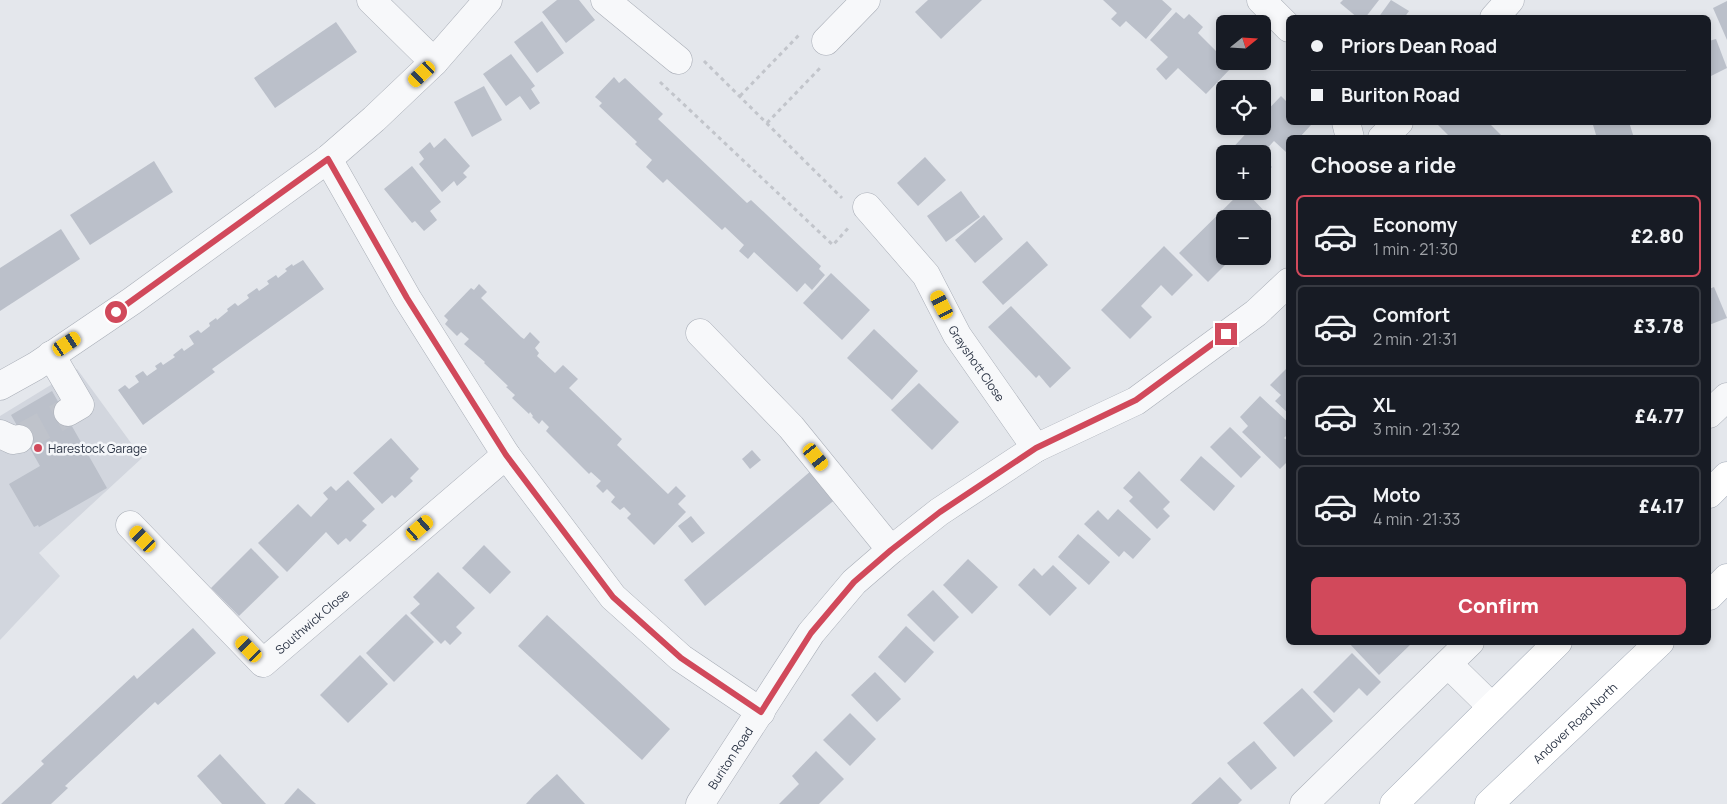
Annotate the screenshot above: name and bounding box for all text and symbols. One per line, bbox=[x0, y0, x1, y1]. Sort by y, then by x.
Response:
north arrow bbox=[1216, 15, 1271, 70]
map controls bbox=[1216, 15, 1271, 265]
text: Priors Dean Road bbox=[1341, 33, 1497, 59]
car bbox=[405, 58, 438, 90]
button: locate bbox=[1216, 80, 1271, 135]
text: Buriton Road bbox=[1341, 82, 1460, 108]
button: + bbox=[1216, 145, 1271, 200]
text: Choose a ride bbox=[1311, 150, 1456, 180]
button: − bbox=[1216, 210, 1271, 265]
text: Economy bbox=[1373, 212, 1457, 238]
icon: car bbox=[1313, 214, 1358, 259]
text: £2.80 bbox=[1631, 223, 1684, 249]
text: 1 min · 21:30 bbox=[1373, 238, 1458, 260]
car bbox=[928, 288, 955, 322]
route start bbox=[105, 301, 127, 323]
text: Comfort bbox=[1373, 302, 1450, 328]
icon: car bbox=[1313, 304, 1358, 349]
text: £3.78 bbox=[1634, 313, 1684, 339]
street label: Grayshott Close bbox=[945, 322, 1009, 405]
route end bbox=[1215, 323, 1237, 345]
text: 2 min · 21:31 bbox=[1373, 328, 1457, 350]
car bbox=[50, 329, 83, 359]
text: XL bbox=[1373, 392, 1396, 418]
icon: car bbox=[1313, 394, 1358, 439]
text: £4.77 bbox=[1635, 403, 1684, 429]
text: 3 min · 21:32 bbox=[1373, 418, 1460, 440]
place label: Harestock Garage bbox=[48, 440, 147, 457]
car bbox=[800, 441, 831, 473]
marker: Harestock Garage bbox=[32, 442, 44, 454]
text: Moto bbox=[1373, 482, 1420, 508]
icon: car bbox=[1313, 484, 1358, 529]
text: £4.17 bbox=[1639, 493, 1684, 519]
text: 4 min · 21:33 bbox=[1373, 508, 1460, 530]
car bbox=[403, 512, 436, 544]
car bbox=[127, 523, 158, 555]
button: Confirm bbox=[1311, 577, 1686, 635]
street label: Southwick Close bbox=[271, 585, 353, 658]
car bbox=[233, 633, 264, 665]
street label: Andover Road North bbox=[1529, 679, 1621, 767]
street label: Buriton Road bbox=[703, 723, 757, 792]

